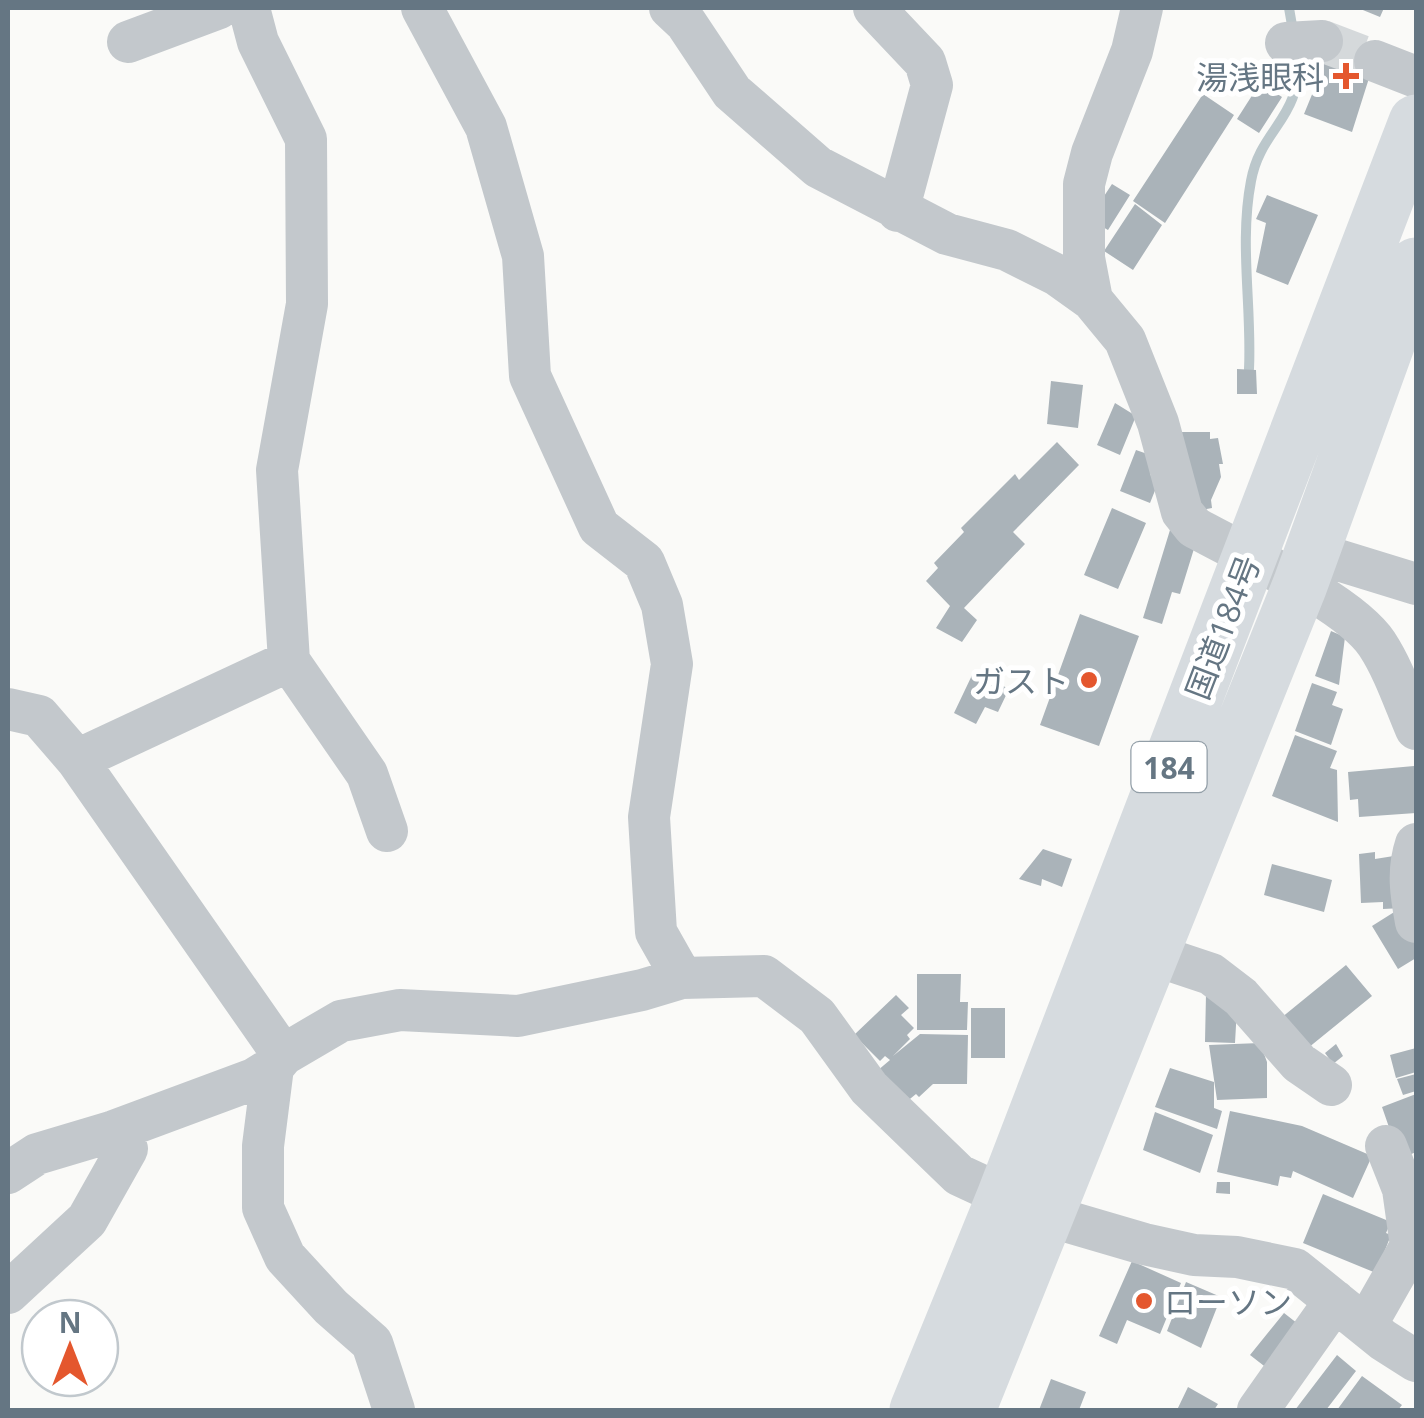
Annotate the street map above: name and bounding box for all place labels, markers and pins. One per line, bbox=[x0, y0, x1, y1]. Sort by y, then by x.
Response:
place label: 湯浅眼科 bbox=[1196, 55, 1324, 98]
marker: 湯浅眼科 bbox=[1333, 63, 1359, 89]
place label: ガスト bbox=[973, 659, 1069, 702]
marker: ガスト bbox=[1078, 669, 1100, 691]
place label: ローソン bbox=[1164, 1280, 1292, 1323]
marker: ローソン bbox=[1133, 1290, 1155, 1312]

